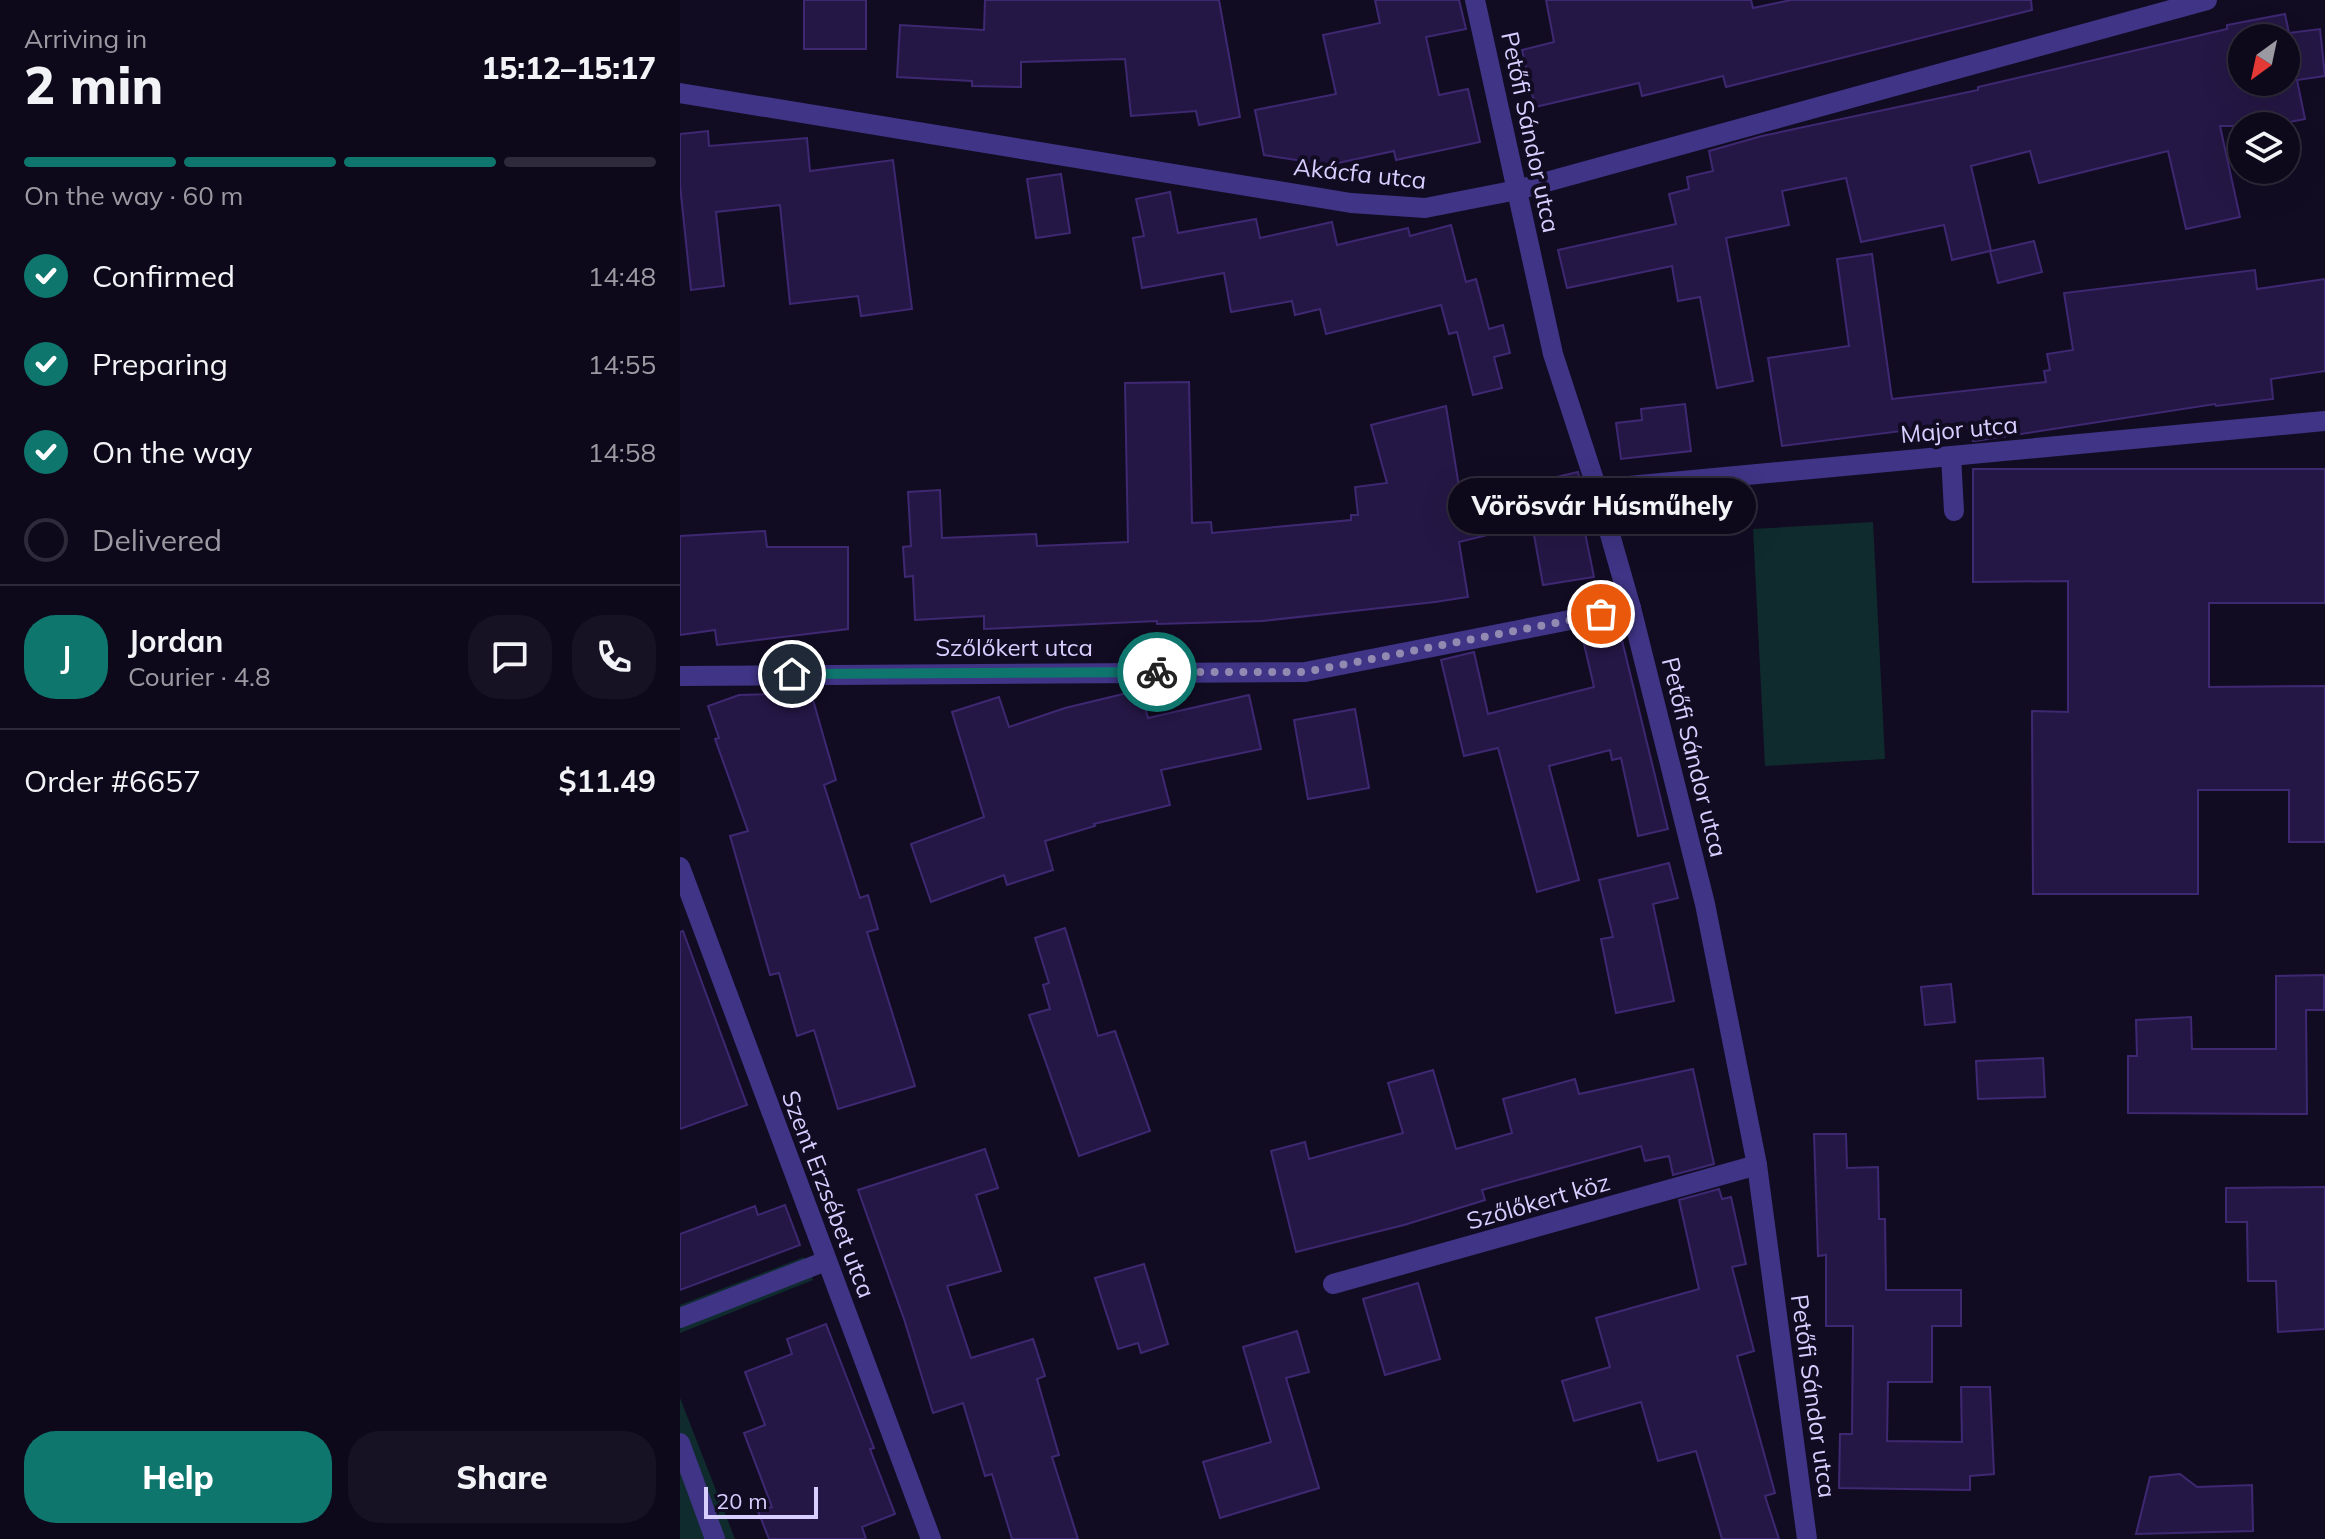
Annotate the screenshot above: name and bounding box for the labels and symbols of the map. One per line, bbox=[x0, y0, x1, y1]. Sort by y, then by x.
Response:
north arrow bbox=[2228, 24, 2300, 96]
street label: Petőfi Sándor utca bbox=[1495, 29, 1567, 235]
street label: Akácfa utca bbox=[1292, 151, 1428, 195]
street label: Major utca bbox=[1899, 409, 2019, 449]
callout: Vörösvár Húsműhely bbox=[1447, 478, 1755, 534]
pin bbox=[1567, 580, 1635, 648]
street label: Szőlőkert utca bbox=[935, 632, 1093, 662]
courier bbox=[1117, 632, 1197, 712]
pin bbox=[758, 640, 826, 708]
street label: Petőfi Sándor utca bbox=[1656, 654, 1734, 860]
street label: Szent Erzsébet utca bbox=[776, 1086, 882, 1302]
street label: Szőlőkert köz bbox=[1463, 1166, 1613, 1236]
street label: Petőfi Sándor utca bbox=[1785, 1292, 1843, 1500]
scale bar bbox=[704, 1483, 818, 1519]

